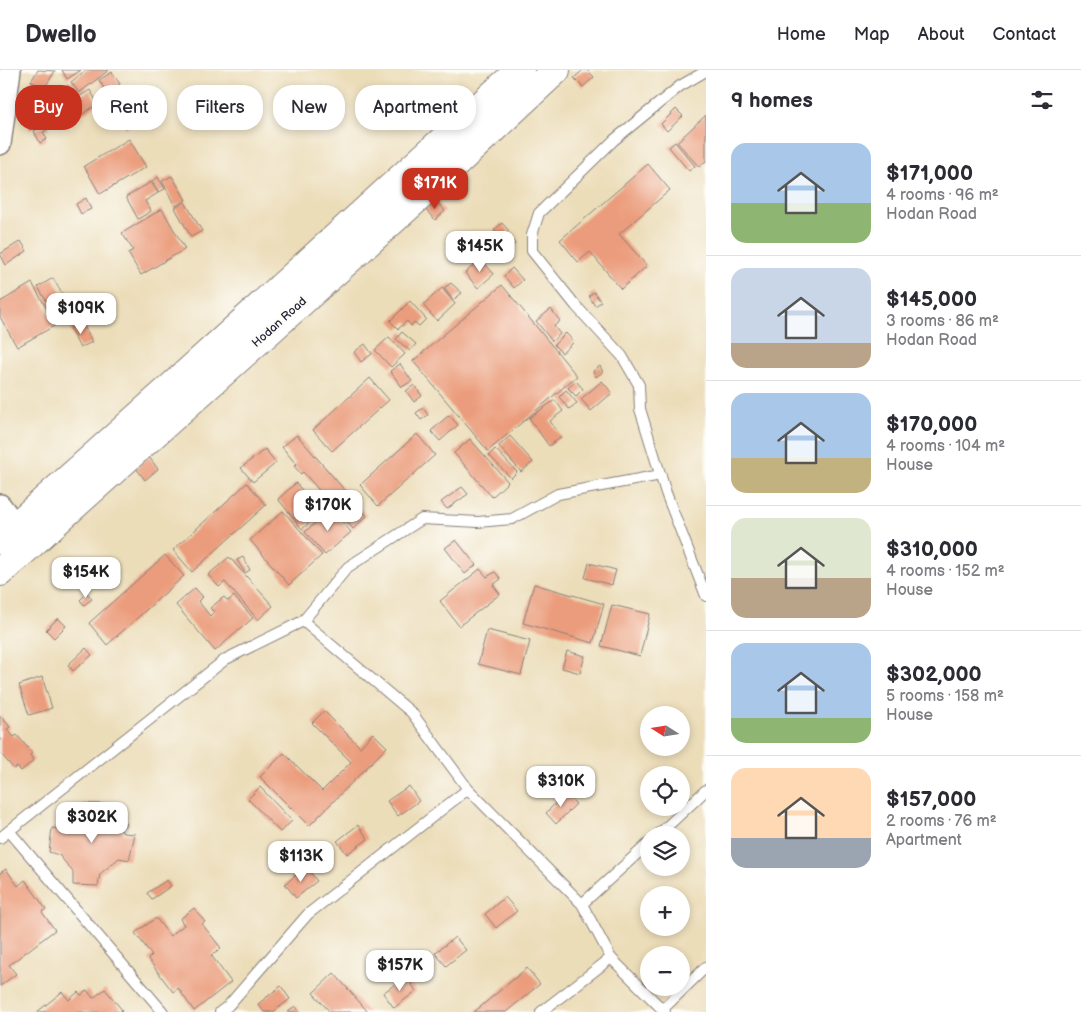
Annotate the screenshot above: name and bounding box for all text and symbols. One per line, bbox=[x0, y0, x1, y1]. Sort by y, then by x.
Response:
text: Dwello bbox=[25, 20, 97, 49]
text: Home bbox=[777, 24, 826, 45]
text: Map bbox=[854, 24, 890, 45]
text: About bbox=[918, 24, 965, 45]
text: Contact bbox=[993, 24, 1056, 45]
chip: Buy bbox=[15, 85, 82, 130]
chip: Rent bbox=[92, 85, 167, 130]
chip: Filters bbox=[177, 85, 263, 130]
chip: New bbox=[273, 85, 345, 130]
chip: Apartment bbox=[355, 85, 476, 130]
icon: filters bbox=[1028, 86, 1056, 114]
text: 9 homes bbox=[731, 88, 813, 113]
text: $171,000 bbox=[886, 161, 973, 186]
icon: home bbox=[771, 163, 831, 223]
pin: $171K bbox=[400, 168, 470, 210]
text: $171K bbox=[413, 174, 457, 193]
text: 4 rooms · 96 m² bbox=[886, 186, 999, 205]
text: Hodan Road bbox=[886, 205, 977, 224]
pin: $145K bbox=[445, 230, 515, 273]
text: $145K bbox=[457, 237, 503, 256]
text: $145,000 bbox=[886, 287, 977, 312]
icon: home bbox=[771, 288, 831, 348]
pin: $109K bbox=[46, 292, 116, 335]
street label: Hodan Road bbox=[249, 294, 310, 351]
text: $109K bbox=[57, 299, 105, 318]
text: 3 rooms · 86 m² bbox=[886, 312, 999, 331]
text: Hodan Road bbox=[886, 331, 977, 350]
text: $170,000 bbox=[886, 412, 977, 437]
icon: home bbox=[771, 413, 831, 473]
text: 4 rooms · 104 m² bbox=[886, 437, 1005, 456]
text: House bbox=[886, 456, 933, 475]
pin: $170K bbox=[293, 490, 363, 532]
text: $170K bbox=[305, 496, 351, 515]
text: $310,000 bbox=[886, 537, 978, 562]
icon: home bbox=[771, 538, 831, 598]
pin: $154K bbox=[51, 556, 121, 599]
text: 4 rooms · 152 m² bbox=[886, 562, 1005, 581]
text: $154K bbox=[63, 563, 109, 582]
text: House bbox=[886, 581, 933, 600]
text: $302,000 bbox=[886, 662, 982, 687]
icon: home bbox=[771, 663, 831, 723]
text: 5 rooms · 158 m² bbox=[886, 687, 1004, 706]
north arrow bbox=[640, 706, 690, 756]
map controls bbox=[640, 706, 690, 996]
text: House bbox=[886, 706, 933, 725]
pin: $310K bbox=[526, 766, 596, 808]
button: locate bbox=[640, 766, 690, 816]
text: $310K bbox=[537, 772, 585, 791]
text: $157,000 bbox=[886, 787, 976, 812]
icon: home bbox=[771, 788, 831, 848]
pin: $302K bbox=[57, 802, 127, 844]
text: $302K bbox=[67, 808, 117, 827]
text: 2 rooms · 76 m² bbox=[886, 812, 997, 831]
button: layers bbox=[640, 826, 690, 876]
text: Apartment bbox=[886, 831, 962, 850]
pin: $113K bbox=[266, 840, 336, 883]
text: $113K bbox=[279, 847, 323, 866]
button: + bbox=[640, 886, 690, 936]
button: − bbox=[640, 946, 690, 996]
pin: $157K bbox=[365, 950, 435, 992]
text: $157K bbox=[377, 956, 423, 975]

